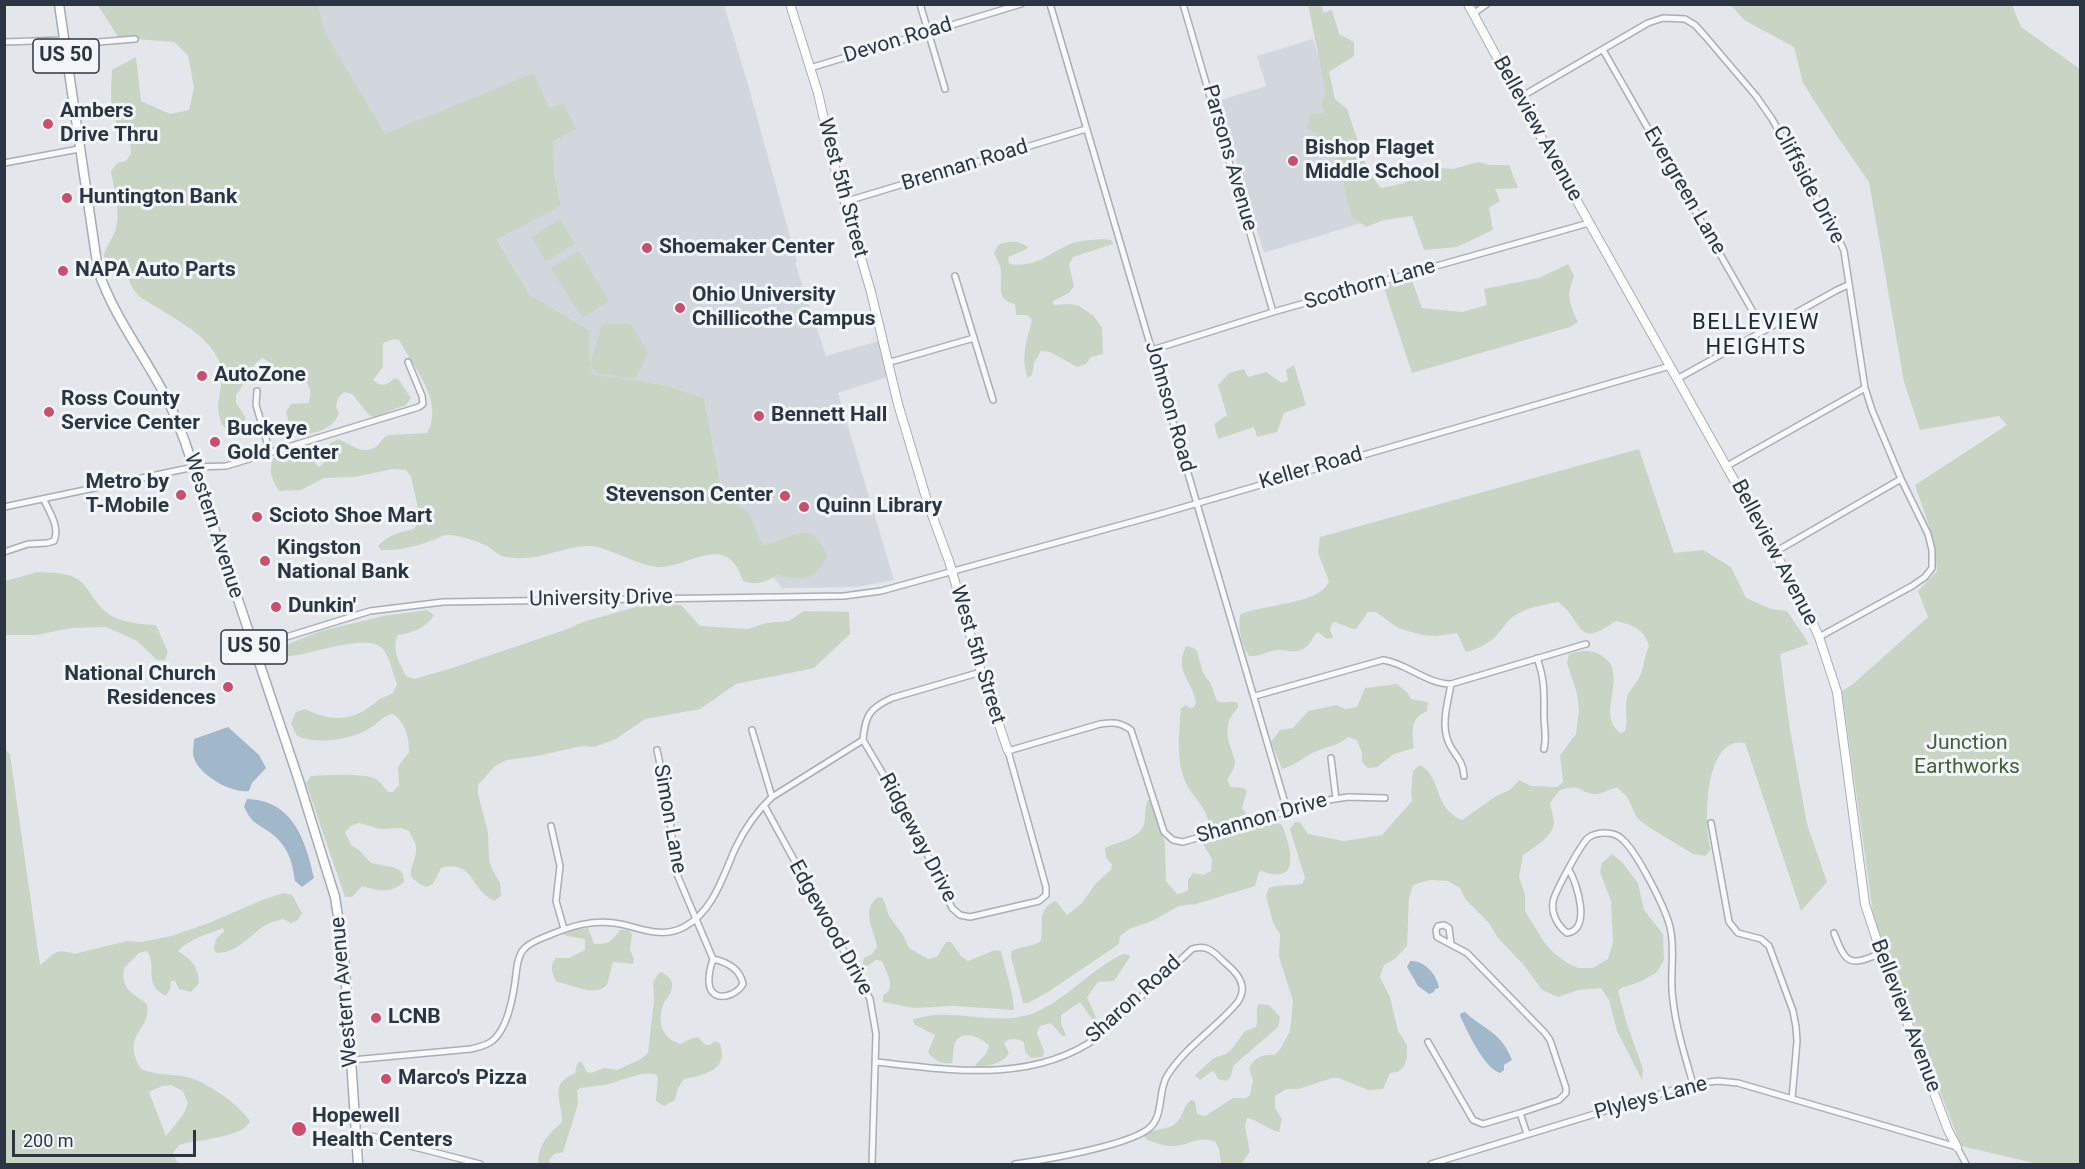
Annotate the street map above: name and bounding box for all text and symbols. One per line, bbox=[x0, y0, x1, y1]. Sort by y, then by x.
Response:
street label: Devon Road bbox=[841, 13, 955, 69]
road number: US 50 bbox=[33, 39, 99, 73]
street label: Belleview Avenue bbox=[1487, 52, 1587, 206]
street label: Parsons Avenue bbox=[1196, 82, 1262, 234]
place label: Ambers Drive Thru bbox=[60, 99, 158, 149]
street label: West 5th Street bbox=[811, 116, 873, 260]
marker: Ambers Drive Thru bbox=[41, 117, 55, 131]
street label: Cliffside Drive bbox=[1766, 122, 1850, 248]
street label: Evergreen Lane bbox=[1637, 123, 1731, 259]
street label: Brennan Road bbox=[899, 135, 1031, 197]
place label: Bishop Flaget Middle School bbox=[1305, 136, 1440, 186]
marker: Bishop Flaget Middle School bbox=[1286, 154, 1300, 168]
place label: Huntington Bank bbox=[79, 185, 237, 211]
marker: Huntington Bank bbox=[60, 191, 74, 205]
place label: Shoemaker Center bbox=[659, 235, 835, 261]
marker: Shoemaker Center bbox=[640, 241, 654, 255]
street label: Scothorn Lane bbox=[1302, 254, 1438, 316]
place label: NAPA Auto Parts bbox=[75, 258, 236, 284]
marker: NAPA Auto Parts bbox=[56, 264, 70, 278]
place label: Ohio University Chillicothe Campus bbox=[692, 283, 875, 333]
marker: Ohio University Chillicothe Campus bbox=[673, 301, 687, 315]
district label: BELLEVIEW HEIGHTS bbox=[1692, 310, 1820, 362]
street label: Johnson Road bbox=[1138, 339, 1200, 475]
place label: AutoZone bbox=[214, 363, 306, 389]
marker: AutoZone bbox=[195, 369, 209, 383]
place label: Ross County Service Center bbox=[61, 387, 200, 437]
place label: Bennett Hall bbox=[771, 403, 887, 429]
marker: Ross County Service Center bbox=[42, 405, 56, 419]
marker: Bennett Hall bbox=[752, 409, 766, 423]
place label: Buckeye Gold Center bbox=[227, 417, 339, 467]
marker: Buckeye Gold Center bbox=[208, 435, 222, 449]
street label: Keller Road bbox=[1257, 442, 1365, 496]
street label: Western Avenue bbox=[178, 450, 248, 602]
place label: Metro by T-Mobile bbox=[85, 470, 169, 520]
street label: Belleview Avenue bbox=[1725, 476, 1823, 630]
place label: Stevenson Center bbox=[606, 483, 773, 509]
marker: Metro by T-Mobile bbox=[174, 488, 188, 502]
marker: Stevenson Center bbox=[778, 489, 792, 503]
place label: Quinn Library bbox=[816, 494, 942, 520]
marker: Quinn Library bbox=[797, 500, 811, 514]
place label: Scioto Shoe Mart bbox=[269, 504, 432, 530]
marker: Scioto Shoe Mart bbox=[250, 510, 264, 524]
place label: Kingston National Bank bbox=[277, 536, 409, 586]
marker: Kingston National Bank bbox=[258, 554, 272, 568]
street label: West 5th Street bbox=[944, 583, 1010, 727]
street label: University Drive bbox=[529, 585, 673, 613]
place label: Dunkin' bbox=[288, 594, 356, 620]
marker: Dunkin' bbox=[269, 600, 283, 614]
road number: US 50 bbox=[221, 630, 287, 664]
place label: National Church Residences bbox=[64, 662, 216, 712]
marker: National Church Residences bbox=[221, 680, 235, 694]
park label: Junction Earthworks bbox=[1914, 731, 2020, 781]
street label: Simon Lane bbox=[647, 763, 691, 875]
street label: Ridgeway Drive bbox=[872, 769, 962, 907]
street label: Shannon Drive bbox=[1194, 788, 1330, 850]
street label: Edgewood Drive bbox=[783, 856, 877, 1000]
street label: Western Avenue bbox=[326, 916, 364, 1068]
street label: Belleview Avenue bbox=[1864, 936, 1946, 1096]
street label: Sharon Road bbox=[1081, 951, 1187, 1049]
place label: LCNB bbox=[388, 1005, 441, 1031]
marker: LCNB bbox=[369, 1011, 383, 1025]
place label: Marco's Pizza bbox=[398, 1066, 527, 1092]
marker: Marco's Pizza bbox=[379, 1072, 393, 1086]
street label: Plyleys Lane bbox=[1592, 1072, 1710, 1126]
place label: Hopewell Health Centers bbox=[312, 1104, 453, 1154]
scale bar bbox=[15, 1118, 200, 1156]
marker: Hopewell Health Centers bbox=[290, 1120, 308, 1138]
text: 200 m bbox=[23, 1130, 74, 1151]

